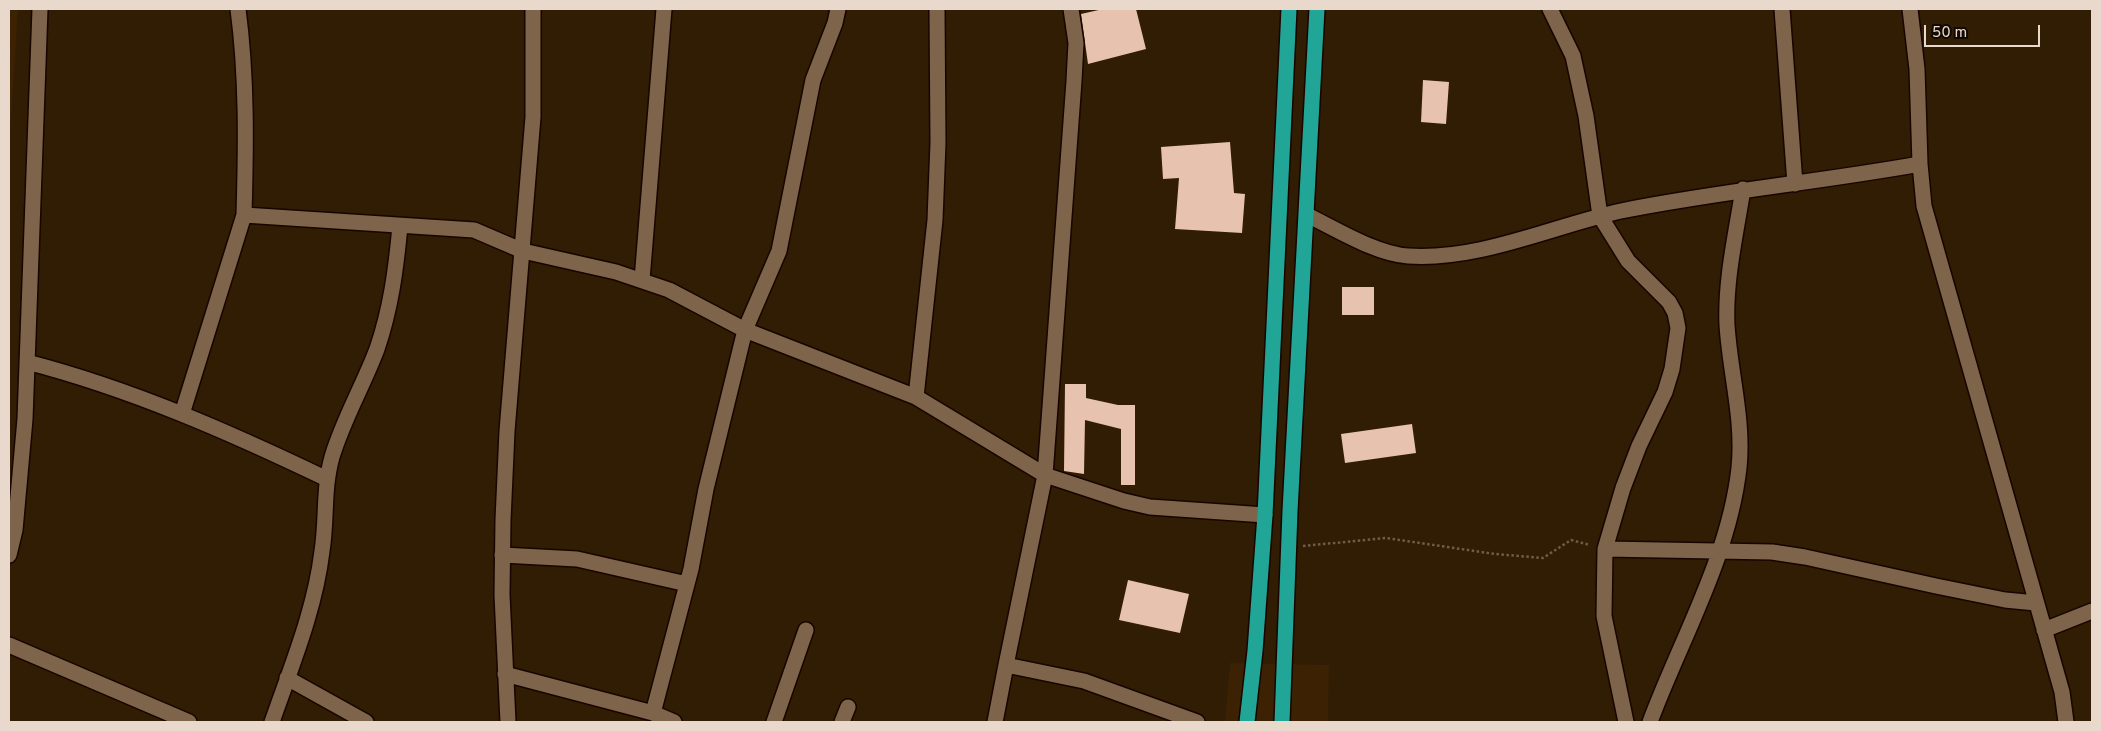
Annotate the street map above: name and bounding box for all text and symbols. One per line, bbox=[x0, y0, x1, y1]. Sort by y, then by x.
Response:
scale bar bbox=[1926, 15, 2042, 47]
text: 50 m bbox=[1932, 24, 1967, 43]

